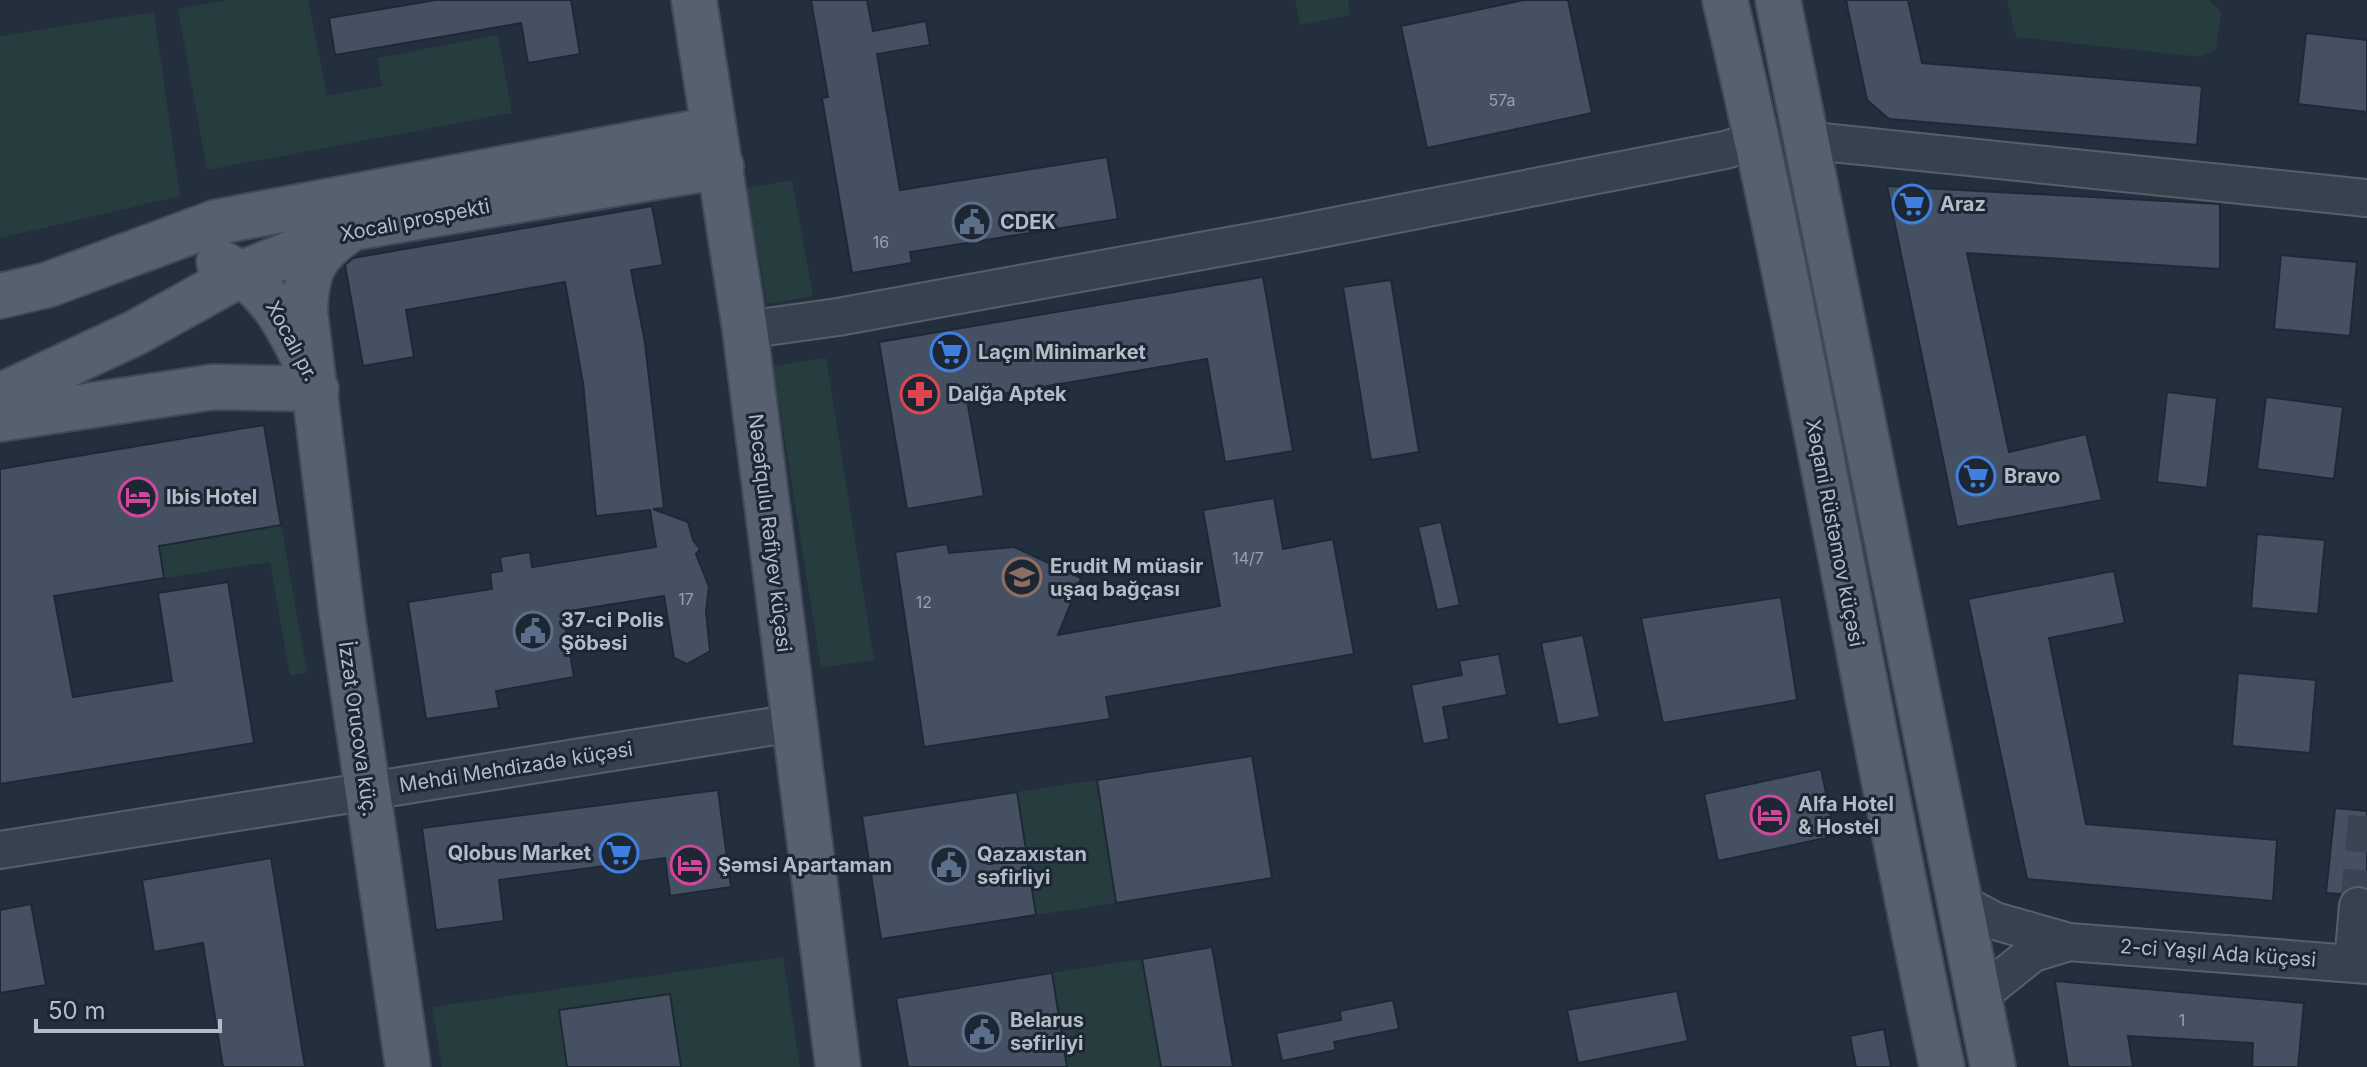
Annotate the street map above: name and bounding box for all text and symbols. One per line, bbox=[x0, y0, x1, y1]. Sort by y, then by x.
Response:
house number: 57a bbox=[1488, 90, 1516, 110]
supermarket icon: Araz bbox=[1891, 183, 1933, 225]
place label: Araz bbox=[1940, 192, 1986, 216]
street label: Xocalı prospekti bbox=[338, 194, 492, 246]
public building icon: CDEK bbox=[951, 201, 993, 243]
place label: CDEK bbox=[1000, 210, 1056, 234]
house number: 16 bbox=[873, 232, 889, 252]
street label: Xocalı pr. bbox=[261, 297, 323, 385]
supermarket icon: Laçın Minimarket bbox=[929, 331, 971, 373]
place label: Laçın Minimarket bbox=[978, 340, 1146, 364]
pharmacy icon: Dalğa Aptek bbox=[899, 373, 941, 415]
place label: Dalğa Aptek bbox=[948, 382, 1067, 406]
street label: Nəcəfqulu Rəfiyev küçəsi bbox=[743, 413, 797, 653]
street label: Xəqani Rüstəmov küçəsi bbox=[1801, 417, 1869, 649]
supermarket icon: Bravo bbox=[1955, 455, 1997, 497]
place label: Bravo bbox=[2004, 464, 2060, 488]
hotel icon: Ibis Hotel bbox=[117, 476, 159, 518]
place label: Ibis Hotel bbox=[166, 485, 257, 509]
house number: 14/7 bbox=[1232, 548, 1264, 568]
place label: Erudit M müasir uşaq bağçası bbox=[1050, 554, 1203, 601]
school or university icon: Erudit M müasir uşaq bağçası bbox=[1001, 556, 1043, 598]
house number: 17 bbox=[678, 589, 694, 609]
house number: 12 bbox=[916, 592, 932, 612]
place label: 37-ci Polis Şöbəsi bbox=[561, 608, 664, 655]
public building icon: 37-ci Polis Şöbəsi bbox=[512, 610, 554, 652]
street label: İzzət Orucova küç. bbox=[334, 640, 383, 818]
street label: Mehdi Mehdizadə küçəsi bbox=[398, 737, 634, 797]
place label: Alfa Hotel & Hostel bbox=[1798, 792, 1894, 839]
hotel icon: Alfa Hotel & Hostel bbox=[1749, 794, 1791, 836]
supermarket icon: Qlobus Market bbox=[598, 832, 640, 874]
place label: Qlobus Market bbox=[448, 841, 591, 865]
place label: Qazaxıstan səfirliyi bbox=[977, 842, 1087, 889]
hotel icon: Şəmsi Apartaman bbox=[669, 844, 711, 886]
public building icon: Qazaxıstan səfirliyi bbox=[928, 844, 970, 886]
place label: Şəmsi Apartaman bbox=[718, 853, 892, 877]
street label: 2-ci Yaşıl Ada küçəsi bbox=[2119, 934, 2317, 972]
scale bar bbox=[36, 983, 220, 1033]
text: 50 m bbox=[48, 996, 106, 1025]
place label: Belarus səfirliyi bbox=[1010, 1008, 1084, 1055]
house number: 1 bbox=[2179, 1010, 2185, 1030]
public building icon: Belarus səfirliyi bbox=[961, 1011, 1003, 1053]

